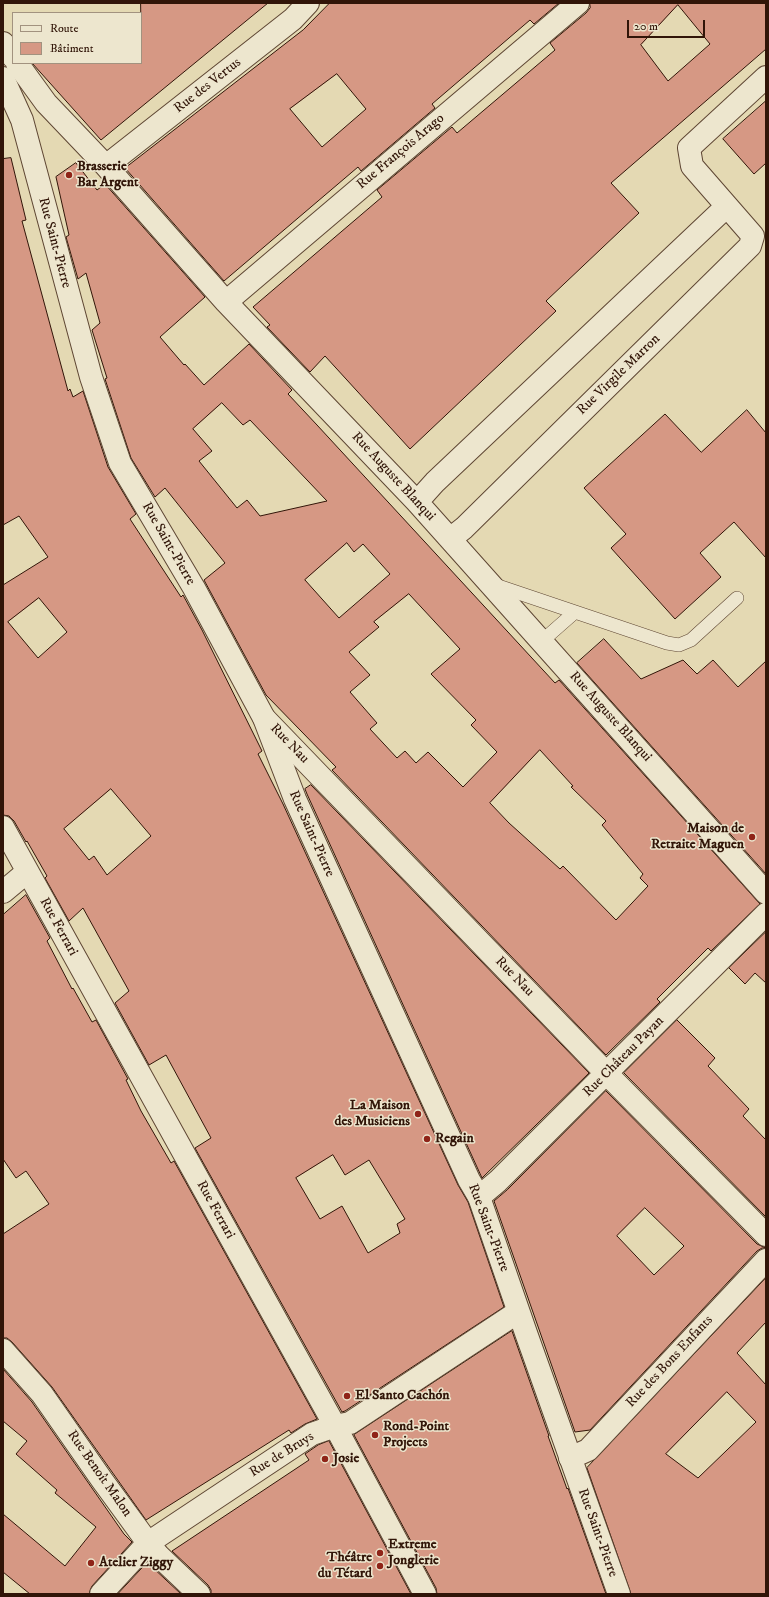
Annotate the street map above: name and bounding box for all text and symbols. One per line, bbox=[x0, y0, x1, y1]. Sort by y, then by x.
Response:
legend bbox=[12, 12, 142, 64]
scale bar bbox=[629, 12, 707, 38]
text: 20 m bbox=[634, 19, 658, 34]
text: Route bbox=[50, 21, 78, 36]
text: Bâtiment bbox=[50, 41, 94, 56]
street label: Rue des Vertus bbox=[171, 55, 245, 117]
street label: Rue François Arago bbox=[354, 111, 448, 193]
place label: Brasserie Bar Argent bbox=[77, 159, 138, 192]
marker: Brasserie Bar Argent bbox=[64, 170, 74, 180]
street label: Rue Saint-Pierre bbox=[34, 196, 74, 290]
street label: Rue Virgile Marron bbox=[574, 331, 664, 419]
street label: Rue Auguste Blanqui bbox=[347, 429, 439, 525]
street label: Rue Saint-Pierre bbox=[137, 500, 199, 588]
street label: Rue Auguste Blanqui bbox=[565, 668, 655, 766]
street label: Rue Nau bbox=[266, 721, 312, 767]
street label: Rue Saint-Pierre bbox=[284, 788, 338, 880]
place label: Maison de Retraite Maguen bbox=[651, 821, 744, 854]
marker: Maison de Retraite Maguen bbox=[747, 832, 757, 842]
street label: Rue Ferrari bbox=[35, 895, 81, 959]
street label: Rue Nau bbox=[491, 954, 537, 1000]
street label: Rue Château Payan bbox=[580, 1013, 668, 1101]
place label: La Maison des Musiciens bbox=[334, 1098, 410, 1130]
marker: La Maison des Musiciens bbox=[413, 1109, 423, 1119]
place label: Regain bbox=[435, 1131, 474, 1147]
marker: Regain bbox=[422, 1134, 432, 1144]
street label: Rue Ferrari bbox=[192, 1178, 238, 1242]
street label: Rue Saint-Pierre bbox=[464, 1182, 512, 1274]
street label: Rue des Bons Enfants bbox=[623, 1312, 717, 1412]
place label: El Santo Cachón bbox=[355, 1388, 450, 1404]
marker: El Santo Cachón bbox=[342, 1391, 352, 1401]
place label: Rond-Point Projects bbox=[383, 1419, 449, 1452]
street label: Rue Benoît Malon bbox=[63, 1428, 135, 1520]
street label: Rue de Bruys bbox=[247, 1429, 317, 1481]
marker: Rond-Point Projects bbox=[370, 1430, 380, 1440]
place label: Josie bbox=[333, 1451, 359, 1467]
marker: Josie bbox=[320, 1454, 330, 1464]
street label: Rue Saint-Pierre bbox=[573, 1486, 621, 1580]
place label: Extreme Jonglerie bbox=[388, 1537, 439, 1570]
marker: Extreme Jonglerie bbox=[375, 1548, 385, 1558]
place label: Théâtre du Tétard bbox=[318, 1550, 372, 1582]
place label: Atelier Ziggy bbox=[99, 1555, 173, 1571]
marker: Atelier Ziggy bbox=[86, 1558, 96, 1568]
marker: Théâtre du Tétard bbox=[375, 1561, 385, 1571]

